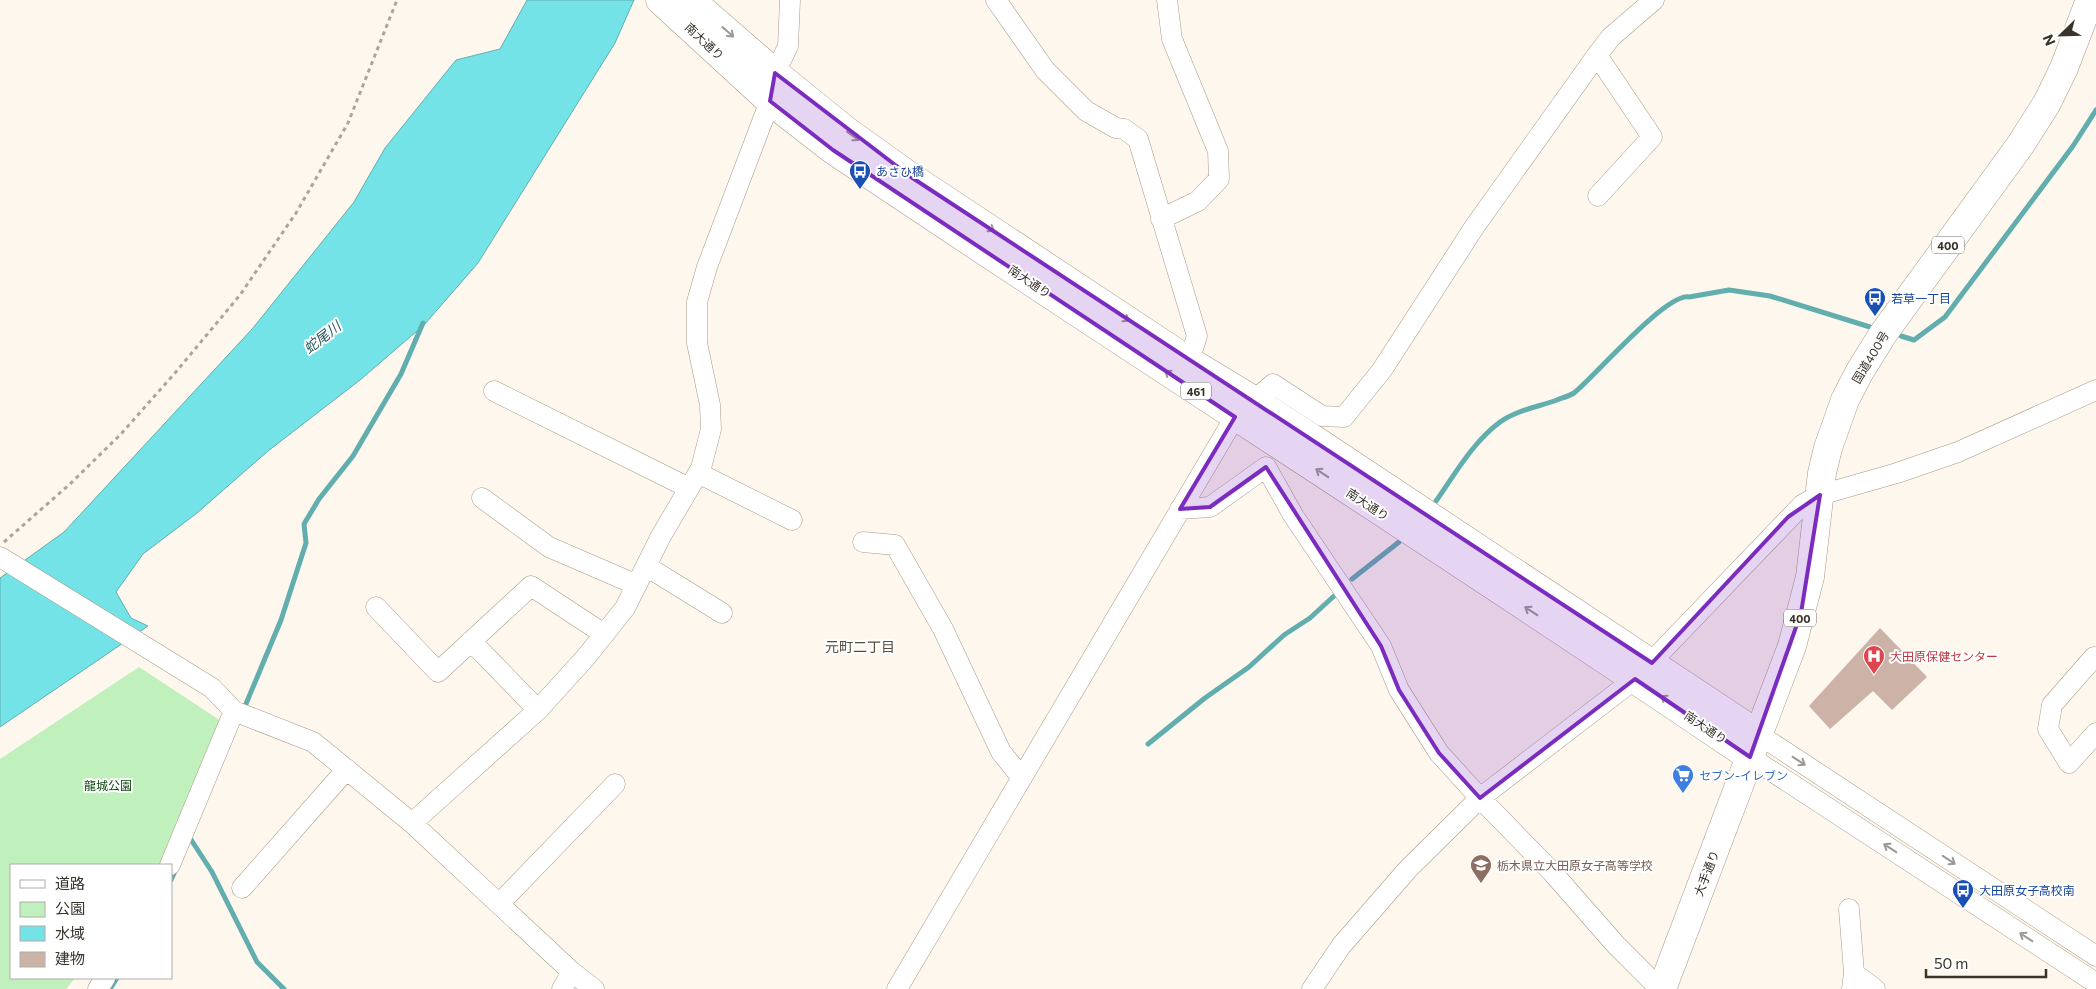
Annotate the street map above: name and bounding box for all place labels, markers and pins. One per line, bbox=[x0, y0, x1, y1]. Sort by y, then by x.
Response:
bus stop icon: あさひ橋 bbox=[848, 159, 872, 190]
place label: あさひ橋 bbox=[876, 164, 924, 178]
bus stop icon: 若草一丁目 bbox=[1863, 286, 1887, 317]
place label: 若草一丁目 bbox=[1891, 291, 1951, 305]
hospital icon: 大田原保健センター bbox=[1862, 644, 1886, 675]
place label: 大田原保健センター bbox=[1890, 649, 1998, 663]
supermarket icon: セブン-イレブン bbox=[1671, 763, 1695, 794]
place label: セブン-イレブン bbox=[1699, 768, 1788, 782]
school or university icon: 栃木県立大田原女子高等学校 bbox=[1469, 853, 1493, 884]
place label: 栃木県立大田原女子高等学校 bbox=[1497, 858, 1653, 872]
bus stop icon: 大田原女子高校南 bbox=[1951, 878, 1975, 909]
place label: 大田原女子高校南 bbox=[1979, 883, 2075, 897]

